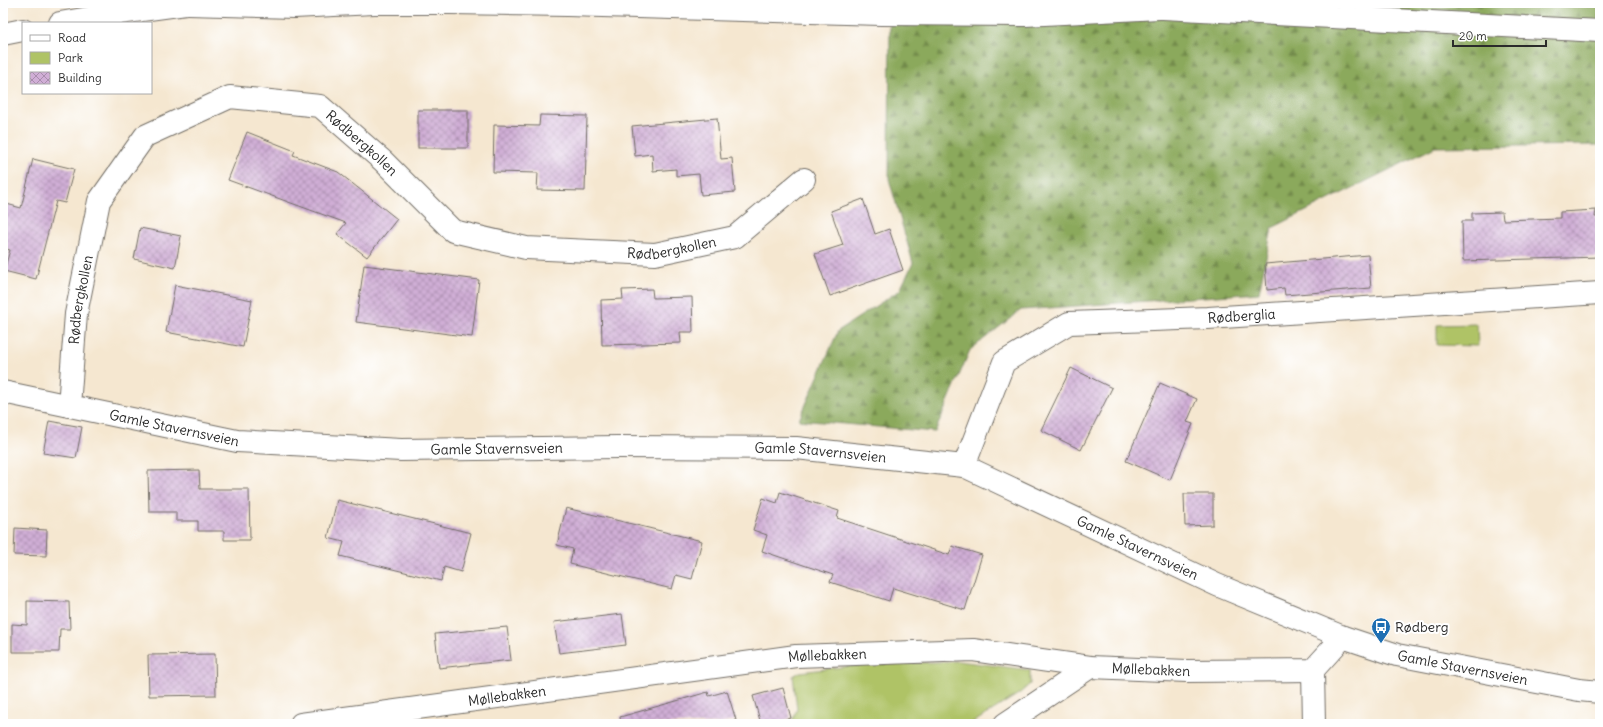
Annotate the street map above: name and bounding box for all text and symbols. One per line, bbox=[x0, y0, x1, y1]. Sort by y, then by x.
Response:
legend bbox=[22, 22, 152, 94]
scale bar bbox=[1453, 22, 1546, 48]
text: 20 m bbox=[1459, 28, 1487, 43]
text: Road bbox=[58, 30, 86, 45]
text: Park bbox=[58, 50, 83, 65]
text: Building bbox=[58, 70, 102, 85]
street label: Rødbergkollen bbox=[322, 106, 402, 180]
street label: Rødbergkollen bbox=[627, 232, 718, 263]
street label: Rødbergkollen bbox=[65, 253, 97, 345]
street label: Rødberglia bbox=[1207, 305, 1276, 327]
street label: Gamle Stavernsveien bbox=[108, 405, 241, 450]
street label: Gamle Stavernsveien bbox=[430, 439, 563, 459]
street label: Gamle Stavernsveien bbox=[754, 439, 887, 467]
street label: Gamle Stavernsveien bbox=[1074, 511, 1201, 584]
bus stop icon: Rødberg bbox=[1370, 616, 1392, 644]
place label: Rødberg bbox=[1395, 618, 1449, 636]
street label: Møllebakken bbox=[787, 645, 867, 666]
street label: Gamle Stavernsveien bbox=[1396, 646, 1529, 689]
street label: Møllebakken bbox=[1111, 659, 1191, 680]
street label: Møllebakken bbox=[467, 681, 547, 710]

